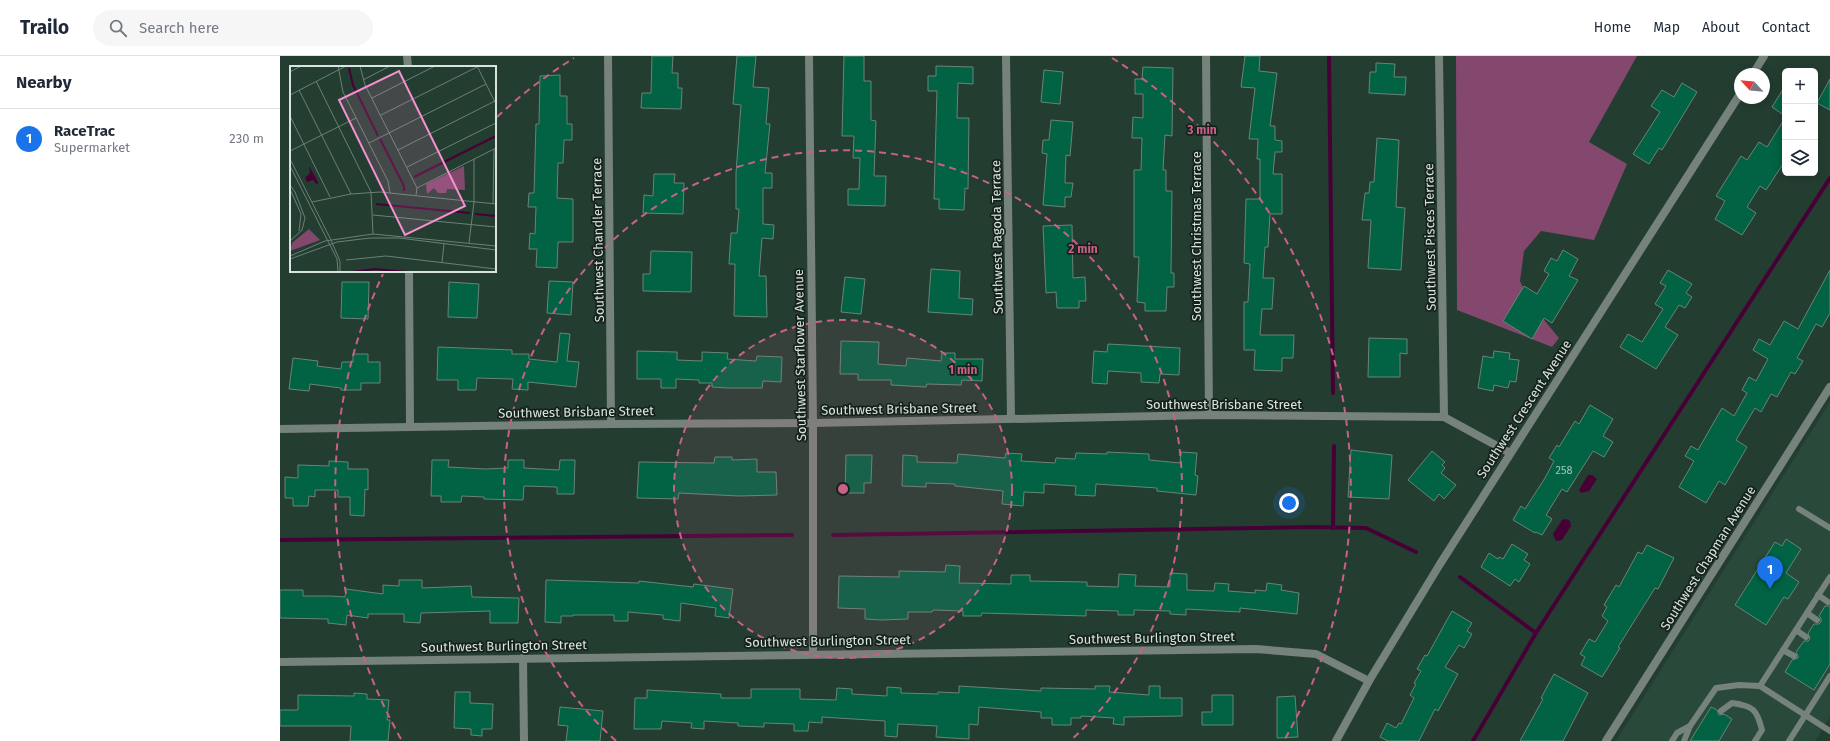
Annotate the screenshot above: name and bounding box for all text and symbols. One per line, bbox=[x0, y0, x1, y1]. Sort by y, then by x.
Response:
search box bbox=[93, 10, 373, 46]
text: Trailo bbox=[20, 16, 69, 39]
icon: search bbox=[107, 17, 129, 39]
text: Search here bbox=[139, 19, 219, 37]
text: Home bbox=[1594, 19, 1631, 36]
text: Map bbox=[1653, 19, 1680, 36]
text: About bbox=[1702, 19, 1740, 36]
text: Contact bbox=[1762, 19, 1810, 36]
inset map bbox=[290, 66, 496, 272]
north arrow bbox=[1734, 68, 1770, 104]
map controls bbox=[1782, 68, 1818, 176]
button: + bbox=[1782, 68, 1818, 104]
text: Nearby bbox=[16, 72, 71, 93]
button: − bbox=[1782, 104, 1818, 140]
text: RaceTrac bbox=[54, 122, 115, 140]
text: 3 min bbox=[1186, 123, 1217, 137]
text: 1 bbox=[26, 131, 32, 146]
text: 230 m bbox=[229, 131, 264, 146]
text: Supermarket bbox=[54, 140, 130, 155]
button: layers bbox=[1782, 140, 1818, 176]
street label: Southwest Christmas Terrace bbox=[1189, 151, 1204, 321]
street label: Southwest Chandler Terrace bbox=[589, 158, 607, 322]
street label: Southwest Pagoda Terrace bbox=[988, 160, 1006, 314]
street label: Southwest Pisces Terrace bbox=[1421, 163, 1439, 311]
text: 2 min bbox=[1068, 242, 1098, 256]
street label: Southwest Starflower Avenue bbox=[791, 269, 809, 441]
street label: Southwest Crescent Avenue bbox=[1474, 337, 1574, 481]
text: 1 min bbox=[949, 363, 977, 377]
street label: Southwest Brisbane Street bbox=[1146, 397, 1302, 412]
street label: Southwest Brisbane Street bbox=[821, 400, 977, 418]
street label: Southwest Brisbane Street bbox=[498, 403, 654, 421]
house number: 258 bbox=[1555, 464, 1573, 477]
centre of rings bbox=[836, 482, 850, 496]
street label: Southwest Chapman Avenue bbox=[1657, 483, 1759, 633]
your location bbox=[1279, 493, 1299, 513]
pin: 1 bbox=[1757, 556, 1783, 589]
street label: Southwest Burlington Street bbox=[1069, 629, 1235, 647]
street label: Southwest Burlington Street bbox=[745, 632, 911, 650]
street label: Southwest Burlington Street bbox=[421, 637, 587, 655]

